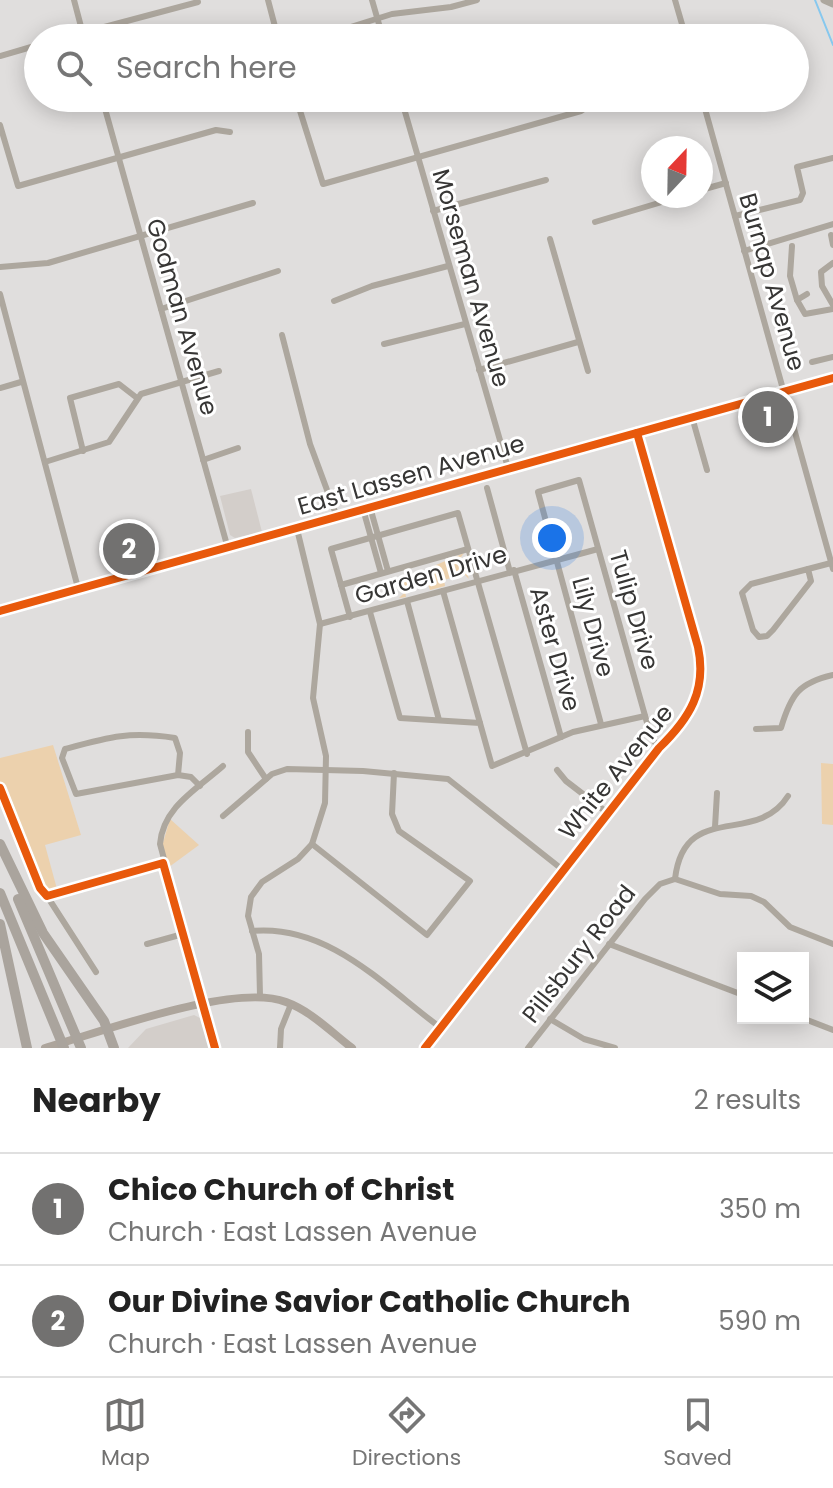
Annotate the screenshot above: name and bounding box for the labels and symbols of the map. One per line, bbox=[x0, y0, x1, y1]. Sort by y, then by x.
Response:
north arrow bbox=[641, 136, 713, 208]
street label: Morseman Avenue bbox=[425, 165, 518, 391]
street label: Burnap Avenue bbox=[731, 189, 814, 375]
street label: Godman Avenue bbox=[139, 215, 226, 419]
pin: 1 bbox=[742, 387, 794, 447]
street label: East Lassen Avenue bbox=[294, 426, 528, 523]
your location bbox=[532, 518, 572, 558]
pin: 2 bbox=[103, 519, 155, 579]
street label: Garden Drive bbox=[351, 537, 511, 612]
street label: Tulip Drive bbox=[602, 546, 667, 674]
street label: Lily Drive bbox=[564, 573, 623, 681]
street label: Aster Drive bbox=[522, 583, 589, 715]
street label: White Avenue bbox=[551, 697, 680, 846]
street label: Pillsbury Road bbox=[514, 878, 643, 1030]

